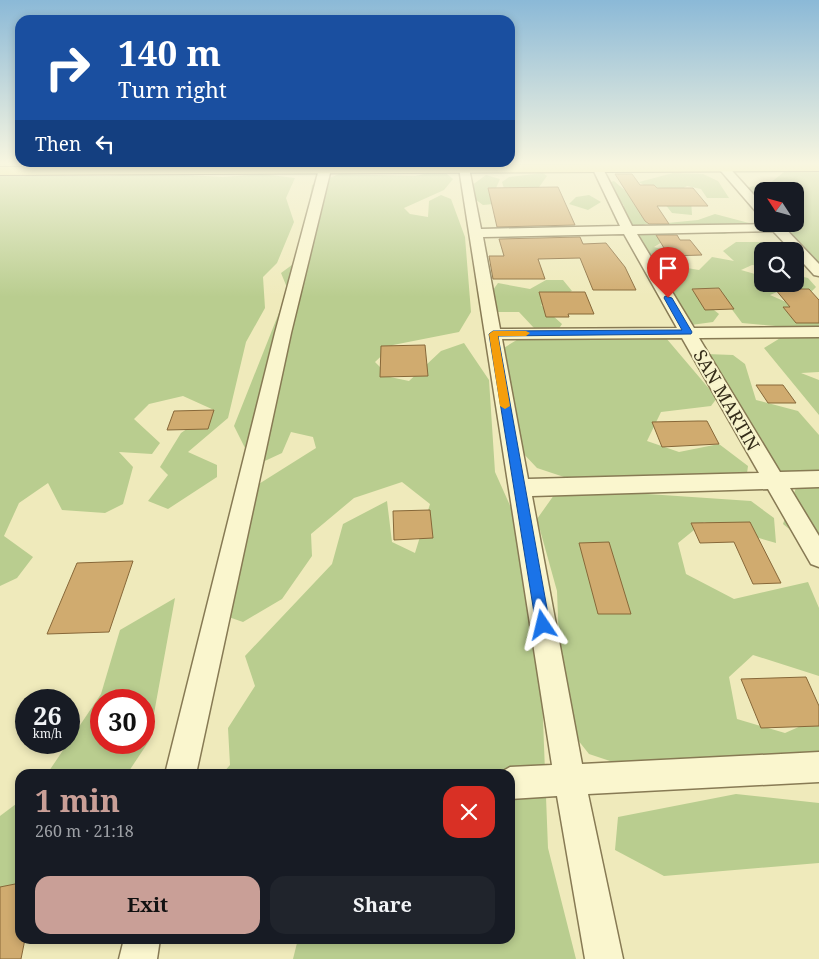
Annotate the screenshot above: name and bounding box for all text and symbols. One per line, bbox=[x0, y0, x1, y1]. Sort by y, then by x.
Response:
text: 140 m bbox=[118, 29, 221, 76]
icon: right bbox=[35, 35, 100, 100]
text: Turn right bbox=[118, 74, 227, 104]
icon: left bbox=[91, 130, 119, 158]
text: Then bbox=[35, 131, 81, 157]
north arrow bbox=[754, 182, 804, 232]
map controls bbox=[754, 182, 804, 292]
button: search bbox=[754, 242, 804, 292]
pin bbox=[647, 247, 689, 298]
icon: arrive bbox=[654, 254, 682, 282]
street label: SAN MARTIN bbox=[688, 345, 766, 455]
position arrow bbox=[516, 598, 568, 650]
speed limit sign: 30 bbox=[90, 689, 155, 754]
text: 26 bbox=[33, 698, 62, 732]
text: km/h bbox=[33, 725, 62, 742]
text: 1 min bbox=[35, 780, 120, 821]
button: close bbox=[443, 786, 495, 838]
text: 260 m · 21:18 bbox=[35, 820, 134, 842]
button: Exit bbox=[35, 876, 260, 934]
button: Share bbox=[270, 876, 495, 934]

